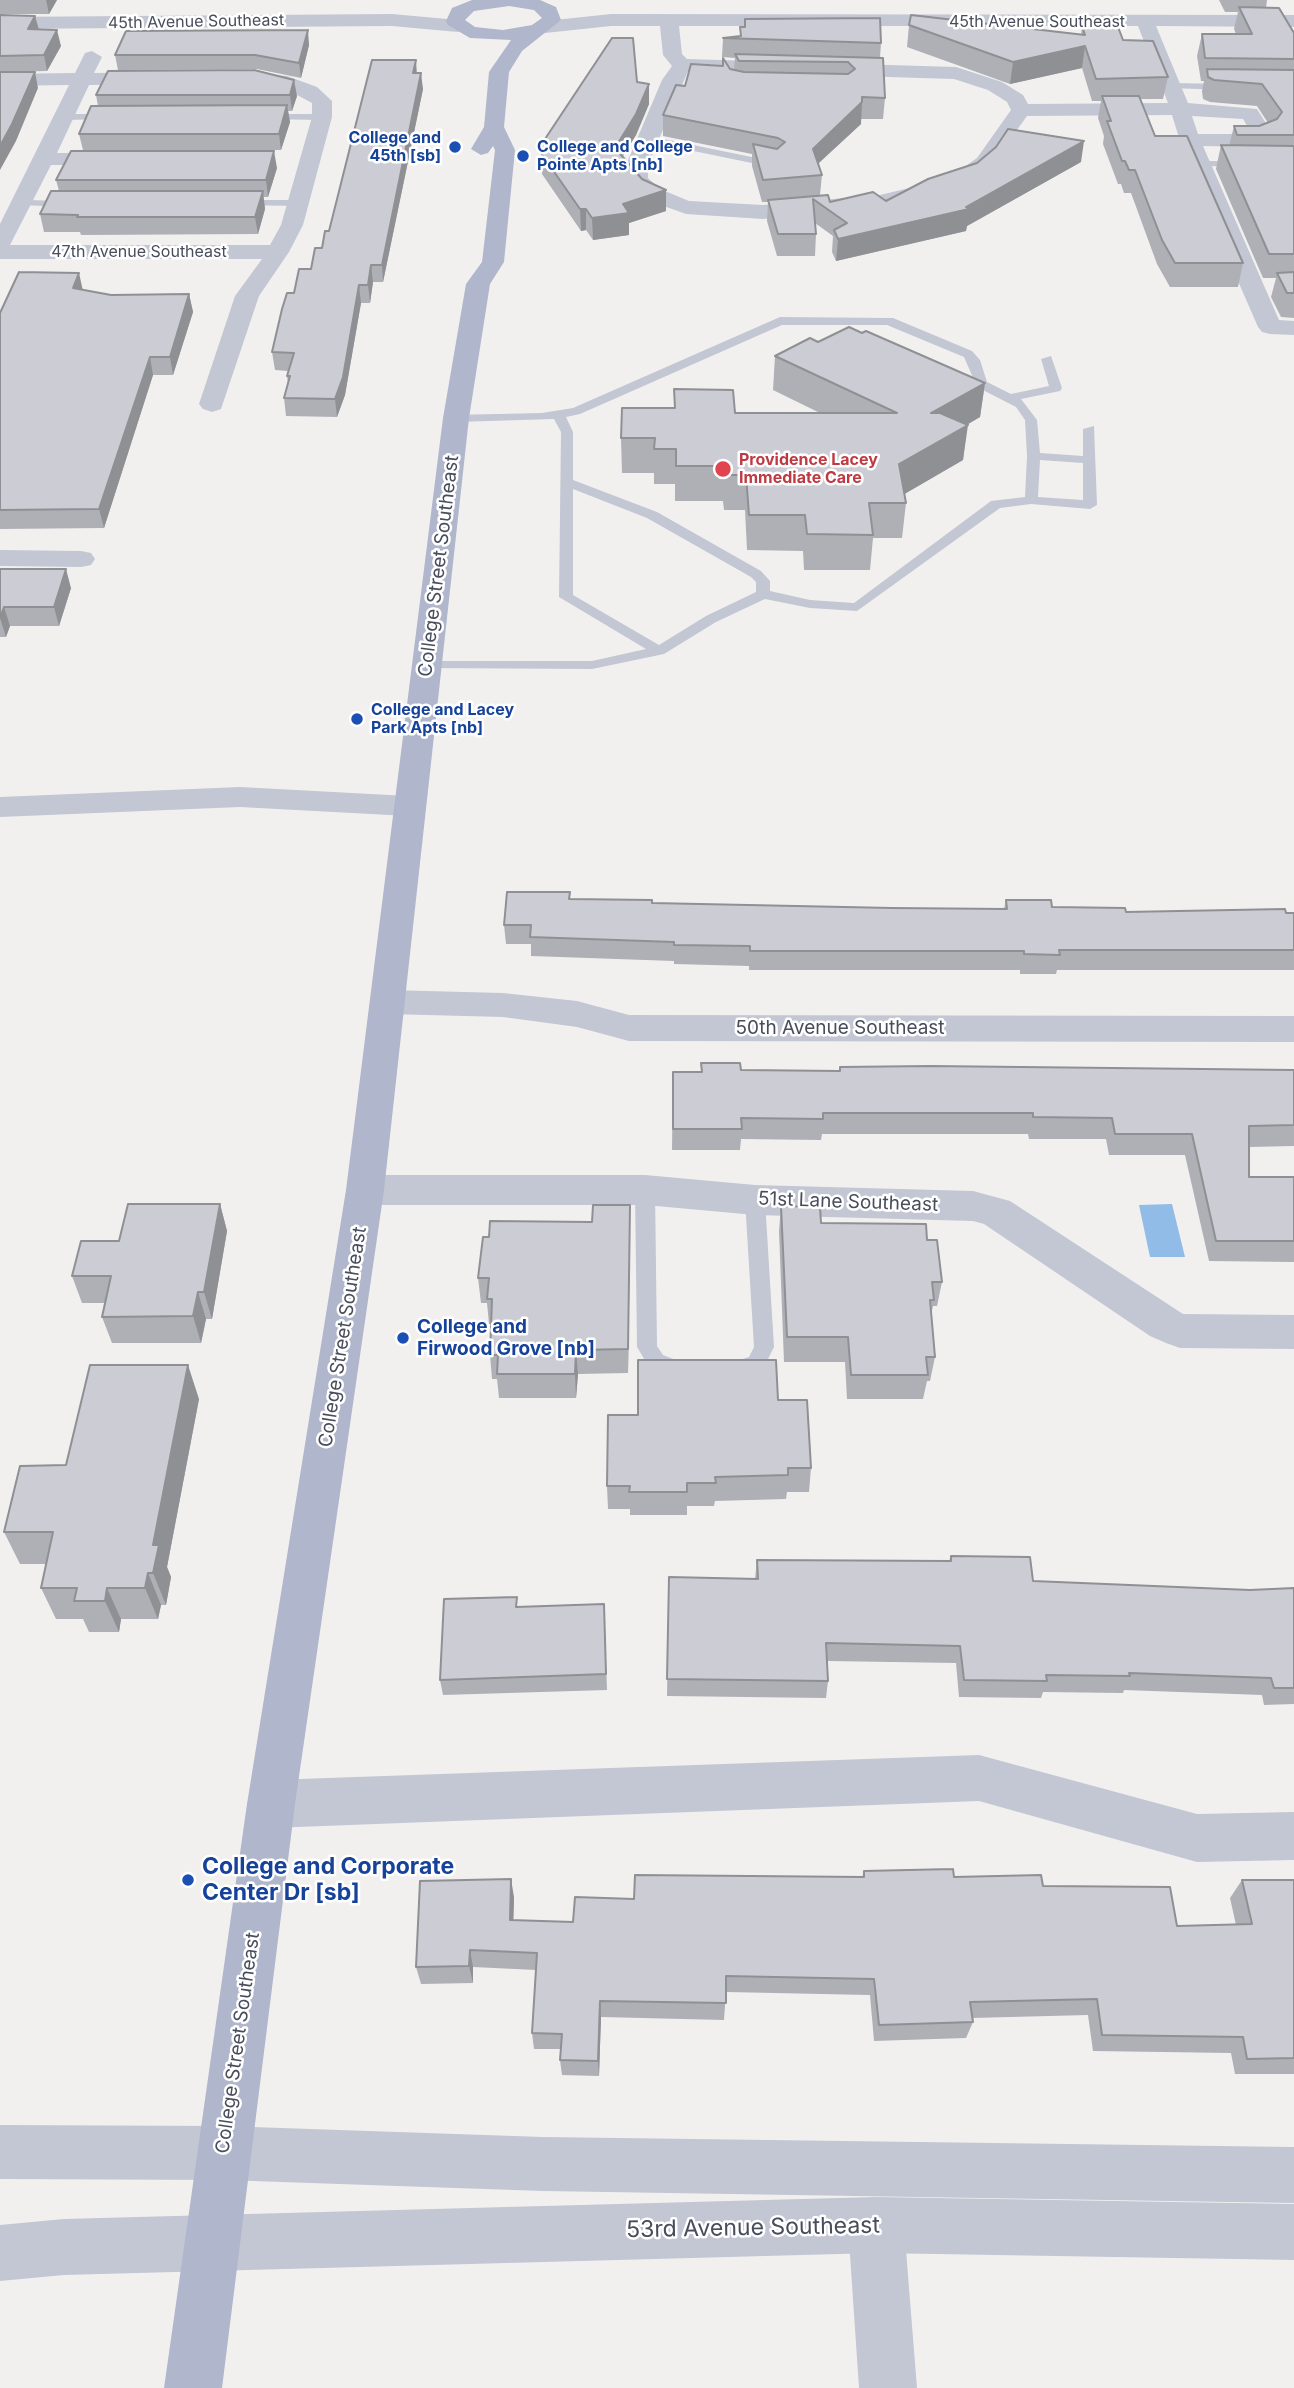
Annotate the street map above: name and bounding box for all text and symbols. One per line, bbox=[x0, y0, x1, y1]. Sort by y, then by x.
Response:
street label: 45th Avenue Southeast bbox=[108, 11, 284, 33]
street label: 45th Avenue Southeast bbox=[949, 12, 1125, 32]
place label: College and 45th [sb] bbox=[348, 128, 441, 166]
place label: College and College Pointe Apts [nb] bbox=[537, 137, 693, 175]
marker: College and 45th [sb] bbox=[447, 139, 463, 155]
marker: College and College Pointe Apts [nb] bbox=[515, 148, 531, 164]
street label: 47th Avenue Southeast bbox=[51, 242, 227, 262]
place label: Providence Lacey Immediate Care bbox=[739, 450, 878, 488]
street label: College Street Southeast bbox=[414, 454, 464, 678]
marker: Providence Lacey Immediate Care bbox=[713, 459, 733, 479]
place label: College and Lacey Park Apts [nb] bbox=[371, 700, 514, 738]
marker: College and Lacey Park Apts [nb] bbox=[349, 711, 365, 727]
street label: 50th Avenue Southeast bbox=[735, 1017, 945, 1039]
street label: 51st Lane Southeast bbox=[757, 1187, 939, 1217]
street label: College Street Southeast bbox=[314, 1225, 372, 1449]
place label: College and Firwood Grove [nb] bbox=[417, 1316, 595, 1360]
marker: College and Firwood Grove [nb] bbox=[395, 1330, 411, 1346]
place label: College and Corporate Center Dr [sb] bbox=[202, 1853, 454, 1907]
marker: College and Corporate Center Dr [sb] bbox=[180, 1872, 196, 1888]
street label: College Street Southeast bbox=[211, 1931, 265, 2155]
street label: 53rd Avenue Southeast bbox=[626, 2212, 880, 2244]

